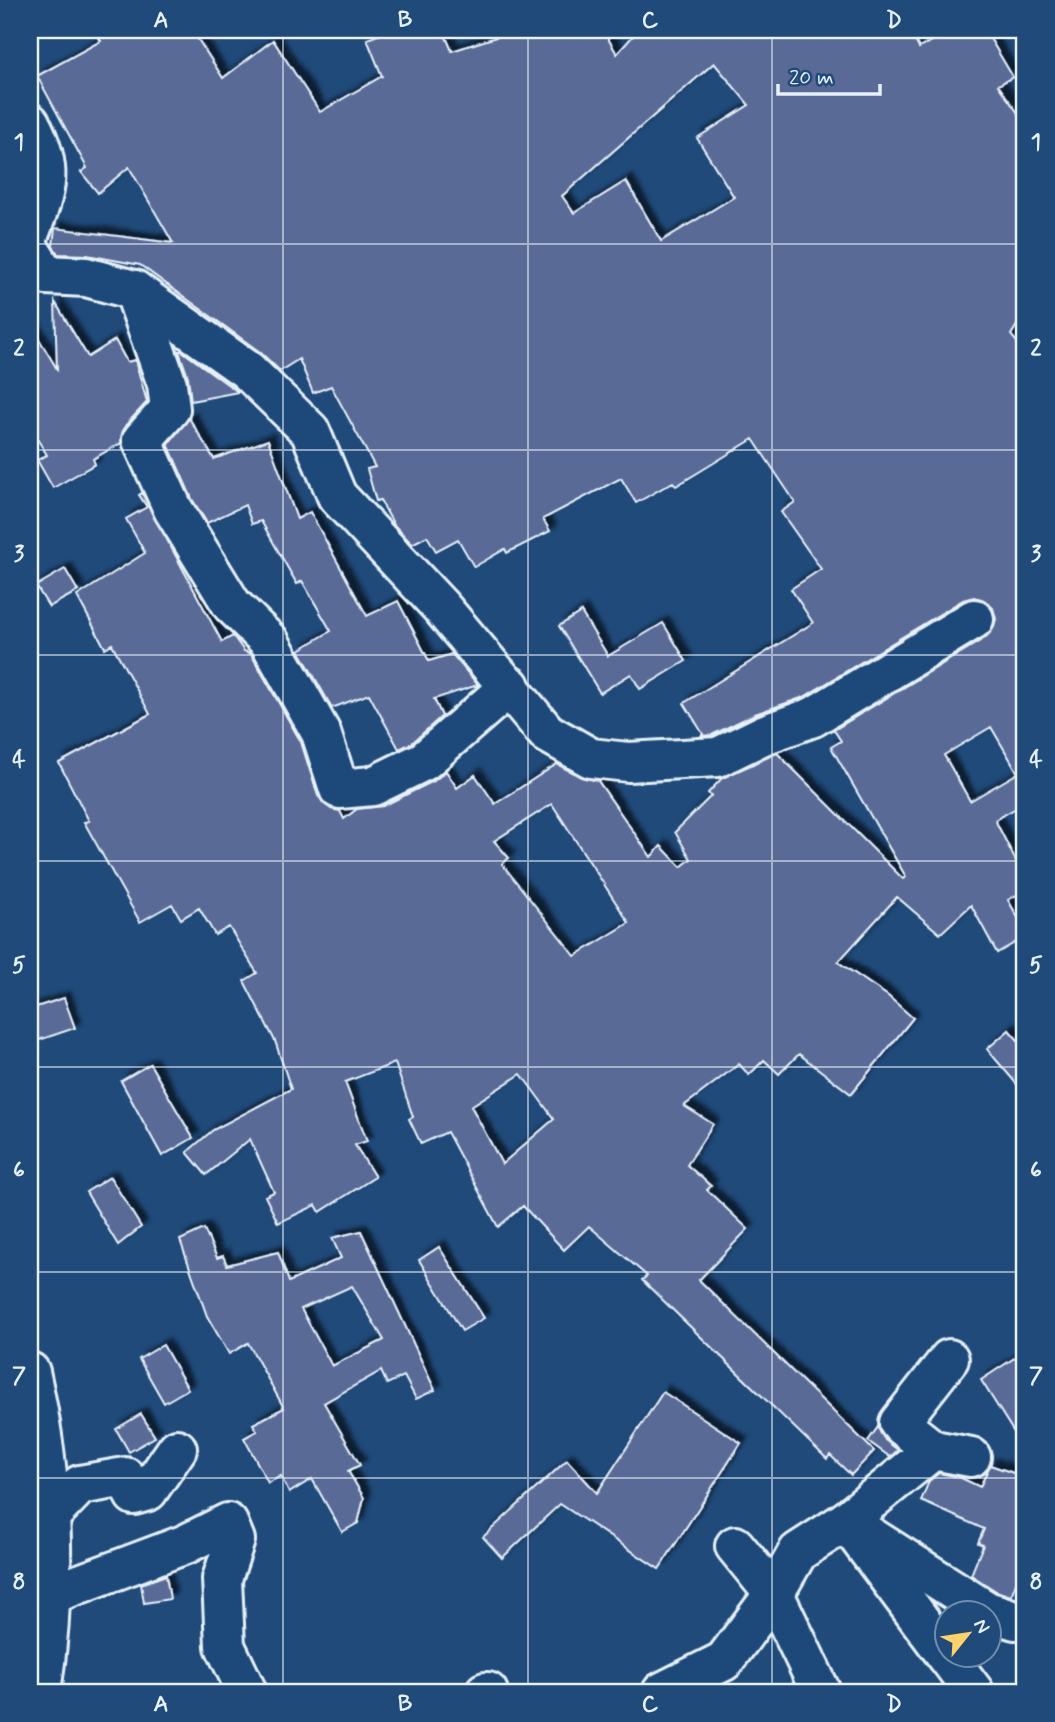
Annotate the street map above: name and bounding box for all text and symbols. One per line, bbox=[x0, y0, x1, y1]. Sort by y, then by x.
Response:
text: A bbox=[153, 6, 169, 36]
text: B bbox=[398, 6, 413, 36]
text: C bbox=[642, 6, 659, 36]
text: D bbox=[886, 6, 902, 36]
scale bar bbox=[778, 52, 880, 96]
text: 20 m bbox=[789, 64, 834, 92]
text: 1 bbox=[14, 128, 24, 158]
text: 1 bbox=[1031, 128, 1041, 158]
text: 2 bbox=[13, 334, 25, 364]
text: 2 bbox=[1030, 334, 1042, 364]
text: 3 bbox=[14, 540, 25, 570]
text: 3 bbox=[1031, 540, 1042, 570]
text: 4 bbox=[12, 745, 26, 775]
text: 4 bbox=[1029, 745, 1043, 775]
text: 5 bbox=[12, 951, 26, 981]
text: 5 bbox=[1029, 951, 1043, 981]
text: 6 bbox=[13, 1156, 25, 1186]
text: 6 bbox=[1030, 1156, 1042, 1186]
text: 7 bbox=[12, 1362, 26, 1392]
text: 7 bbox=[1029, 1362, 1043, 1392]
text: 8 bbox=[13, 1568, 25, 1598]
text: 8 bbox=[1030, 1568, 1042, 1598]
north arrow bbox=[932, 1600, 1002, 1670]
text: N bbox=[967, 1615, 995, 1638]
text: A bbox=[153, 1690, 169, 1720]
text: B bbox=[398, 1690, 413, 1720]
text: C bbox=[642, 1690, 659, 1720]
text: D bbox=[886, 1690, 902, 1720]

